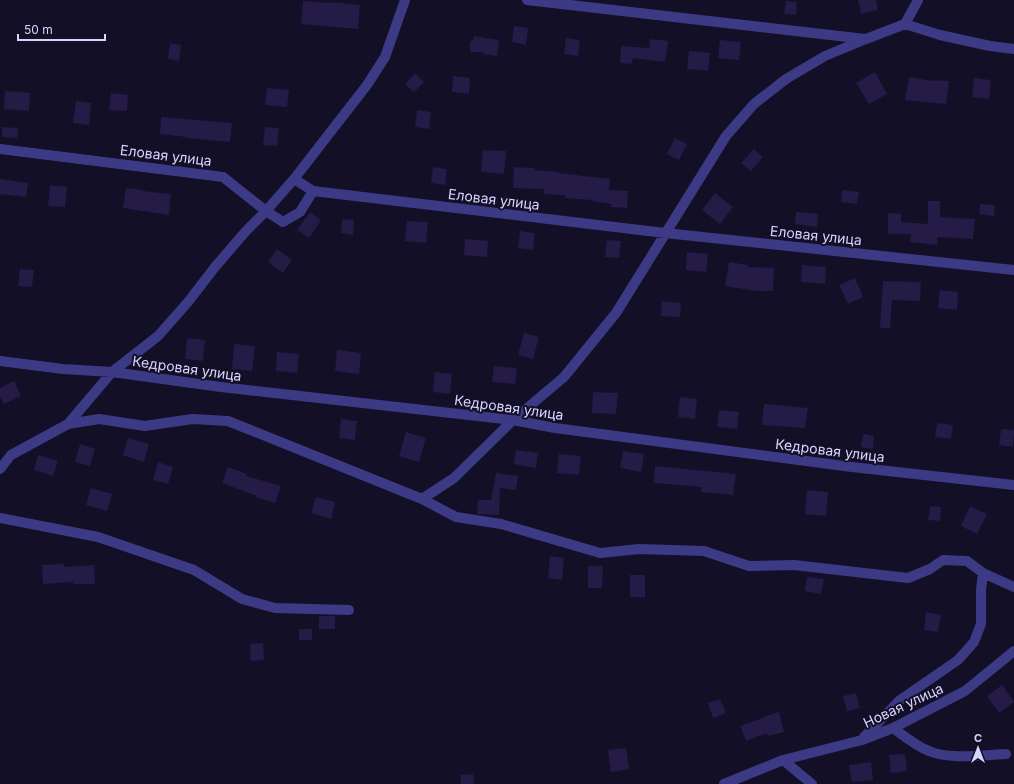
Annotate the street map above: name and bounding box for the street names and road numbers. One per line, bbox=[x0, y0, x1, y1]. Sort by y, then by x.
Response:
street label: Еловая улица bbox=[119, 141, 213, 169]
street label: Еловая улица bbox=[447, 185, 541, 213]
street label: Еловая улица bbox=[769, 222, 863, 248]
street label: Кедровая улица bbox=[131, 352, 243, 384]
street label: Кедровая улица bbox=[453, 391, 565, 423]
street label: Кедровая улица bbox=[774, 435, 886, 465]
street label: Новая улица bbox=[860, 679, 946, 731]

